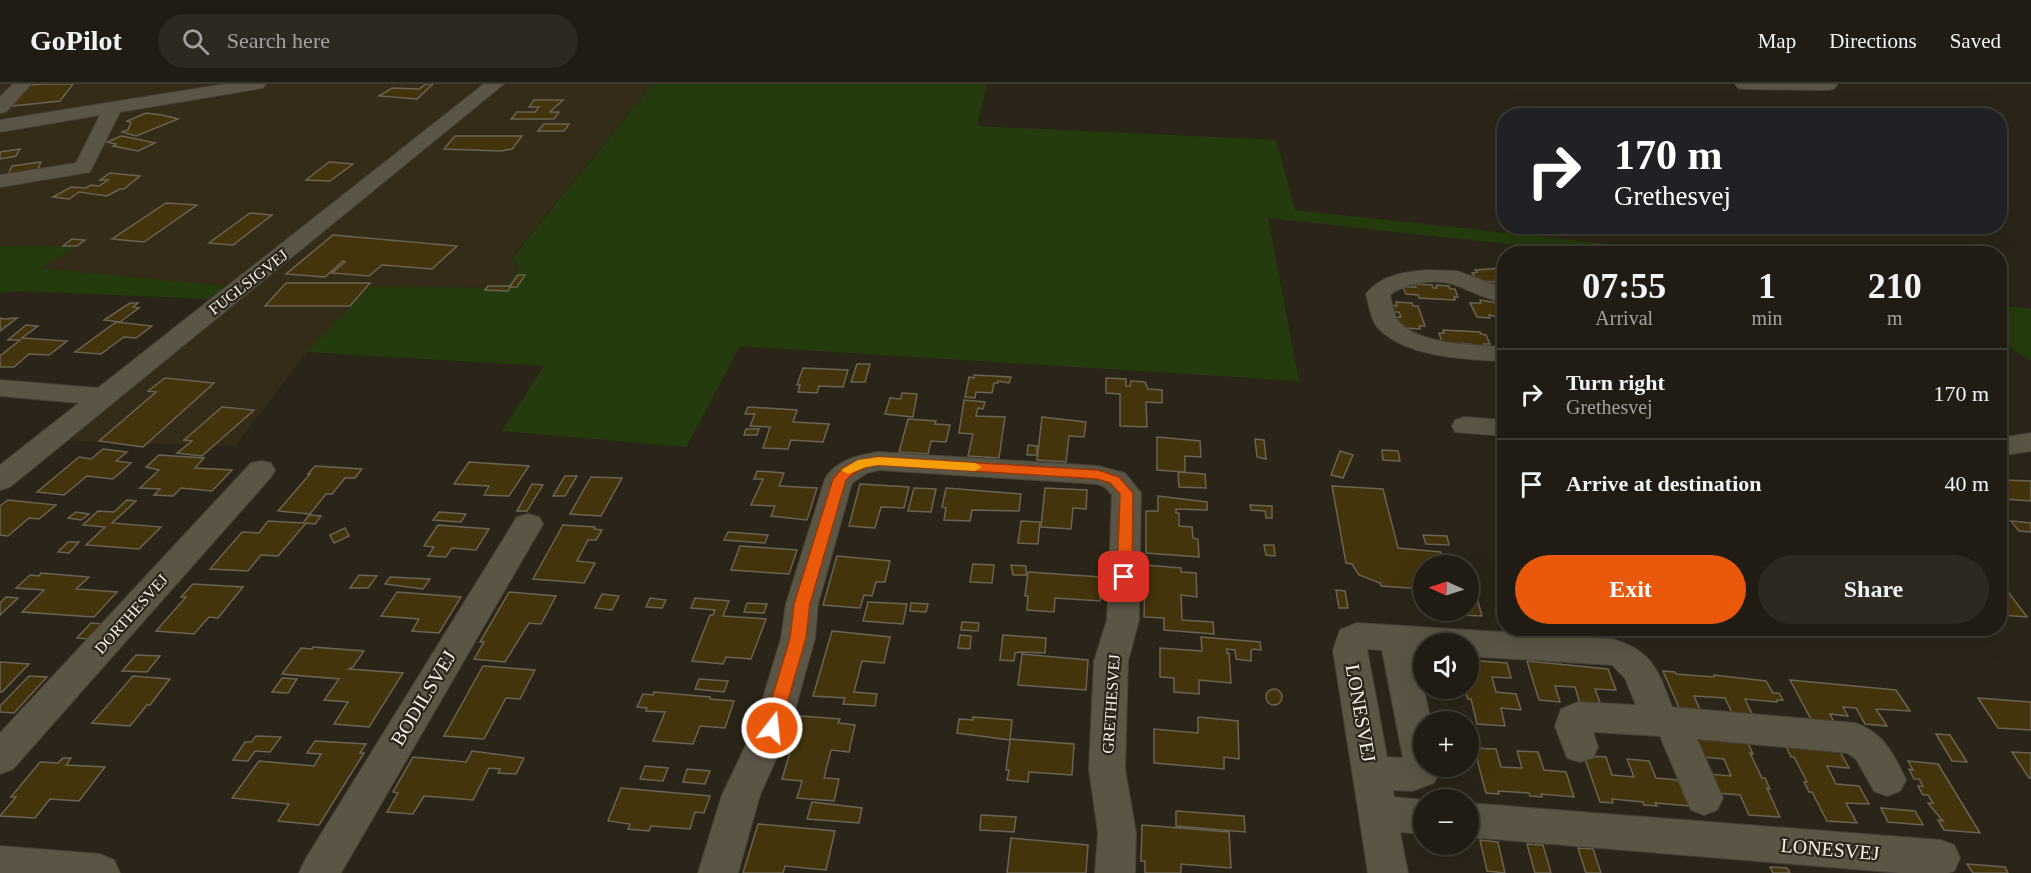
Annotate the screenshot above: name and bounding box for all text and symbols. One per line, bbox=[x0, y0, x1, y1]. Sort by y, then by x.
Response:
search box bbox=[158, 14, 578, 68]
text: GoPilot bbox=[30, 25, 122, 56]
icon: search bbox=[179, 25, 212, 58]
text: Search here bbox=[227, 28, 330, 53]
text: Map bbox=[1758, 29, 1796, 53]
text: Directions bbox=[1829, 29, 1917, 53]
text: Saved bbox=[1950, 29, 2001, 53]
icon: right bbox=[1515, 132, 1593, 210]
text: 170 m bbox=[1614, 132, 1723, 178]
text: Grethesvej bbox=[1614, 181, 1731, 211]
street label: FUGLSIGVEJ bbox=[205, 246, 291, 318]
text: 07:55 bbox=[1582, 266, 1666, 306]
text: 1 bbox=[1758, 266, 1776, 306]
text: 210 bbox=[1868, 266, 1922, 306]
text: Arrival bbox=[1595, 307, 1653, 329]
text: min bbox=[1751, 307, 1783, 329]
text: m bbox=[1887, 307, 1903, 329]
text: Turn right bbox=[1566, 370, 1665, 395]
icon: right bbox=[1515, 378, 1548, 411]
text: 170 m bbox=[1933, 381, 1989, 406]
text: Grethesvej bbox=[1566, 396, 1653, 418]
icon: arrive bbox=[1515, 468, 1548, 501]
text: Arrive at destination bbox=[1566, 471, 1762, 496]
text: 40 m bbox=[1944, 471, 1989, 496]
pin bbox=[1098, 551, 1149, 602]
north arrow bbox=[1413, 555, 1479, 621]
map controls bbox=[1413, 555, 1479, 855]
button: Exit bbox=[1515, 555, 1746, 624]
button: Share bbox=[1758, 555, 1989, 624]
icon: arrive bbox=[1107, 560, 1140, 593]
street label: DORTHESVEJ bbox=[91, 571, 171, 657]
button: sound bbox=[1413, 633, 1479, 699]
street label: BODILSVEJ bbox=[386, 646, 460, 749]
street label: GRETHESVEJ bbox=[1099, 654, 1123, 754]
street label: LONESVEJ bbox=[1342, 662, 1380, 764]
position arrow bbox=[740, 696, 804, 760]
button: + bbox=[1413, 711, 1479, 777]
button: − bbox=[1413, 789, 1479, 855]
street label: LONESVEJ bbox=[1780, 834, 1880, 864]

